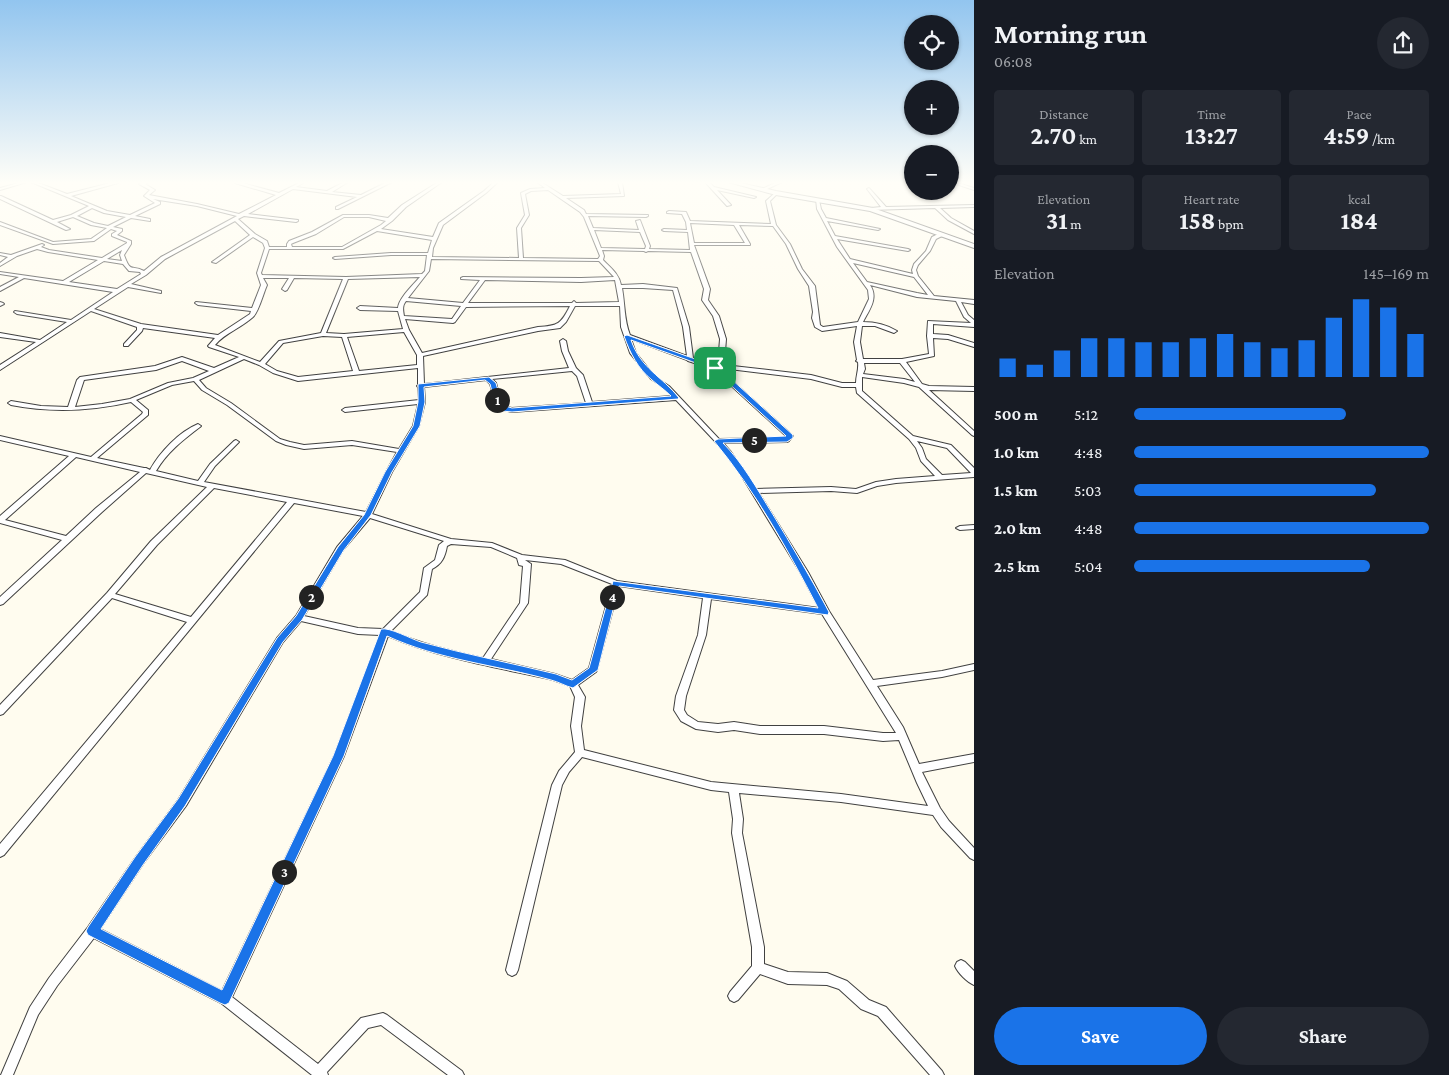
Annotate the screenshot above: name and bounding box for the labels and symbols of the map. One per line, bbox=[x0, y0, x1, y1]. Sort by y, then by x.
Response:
pin bbox=[694, 347, 736, 389]
pin: 1 bbox=[484, 388, 510, 412]
pin: 5 bbox=[742, 428, 766, 452]
pin: 2 bbox=[298, 584, 324, 610]
pin: 4 bbox=[600, 584, 624, 610]
pin: 3 bbox=[272, 860, 296, 884]

